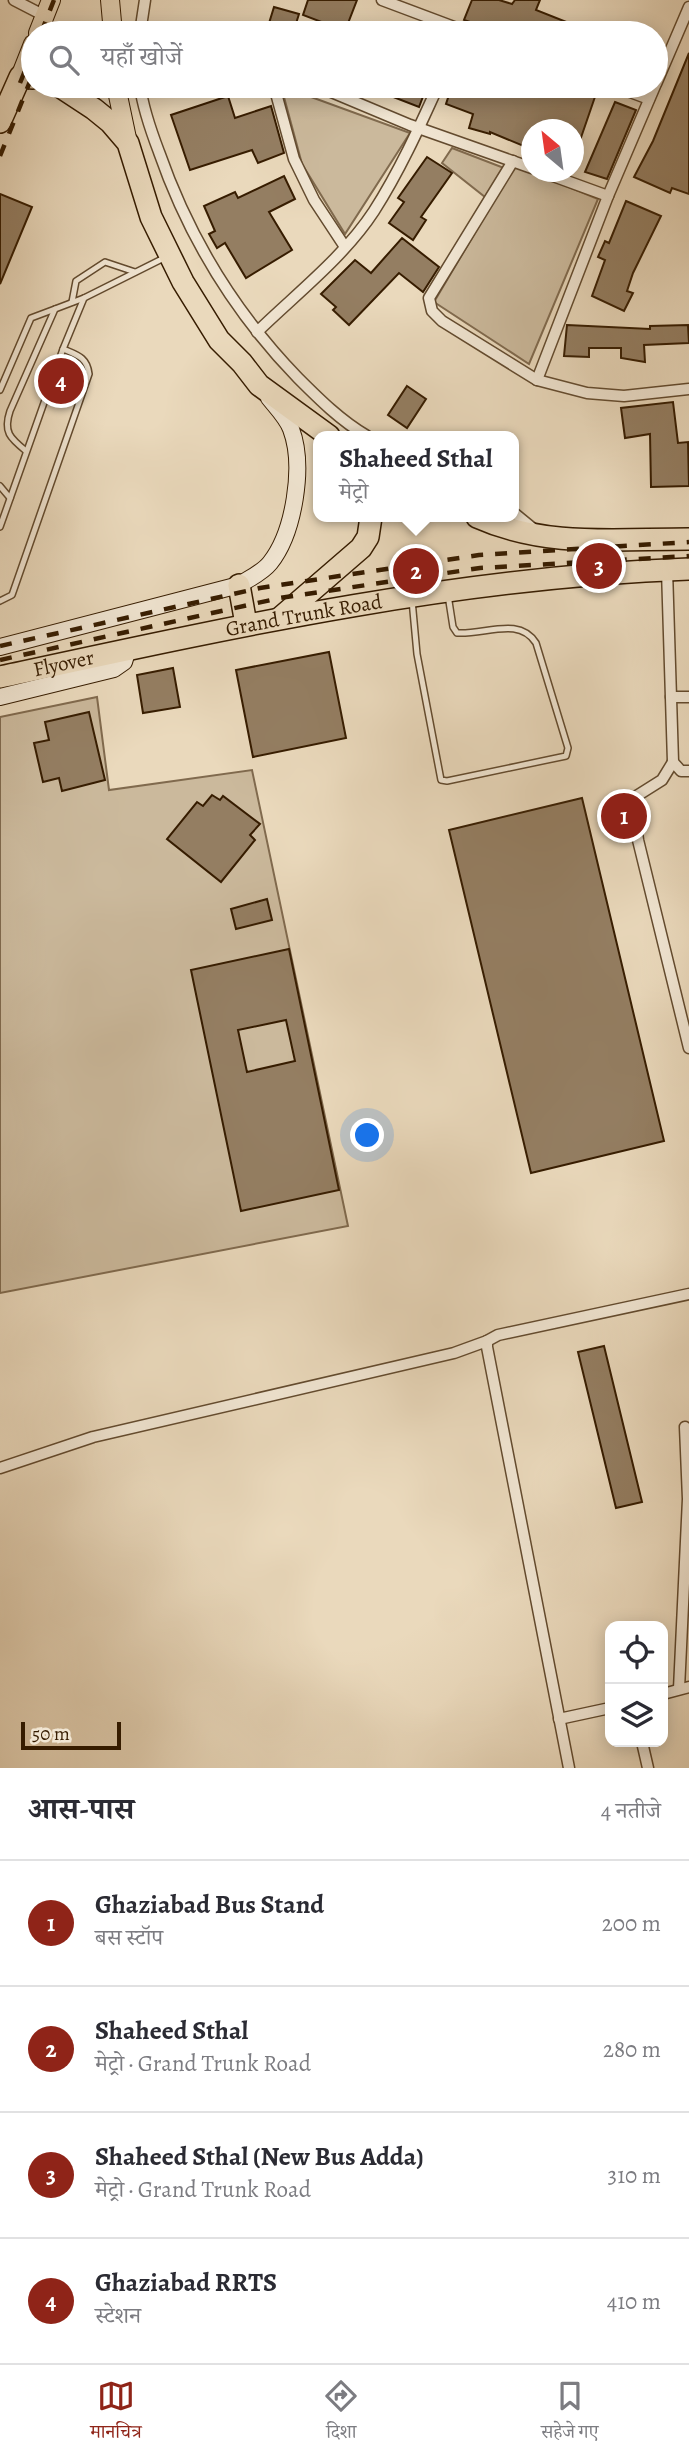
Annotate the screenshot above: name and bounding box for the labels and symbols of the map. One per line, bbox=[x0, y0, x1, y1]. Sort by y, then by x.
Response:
north arrow bbox=[521, 119, 584, 182]
pin: 4 bbox=[38, 355, 84, 407]
pin: 3 bbox=[576, 540, 622, 592]
pin: 2 bbox=[393, 545, 439, 597]
street label: Grand Trunk Road bbox=[223, 587, 385, 643]
street label: Flyover bbox=[30, 643, 96, 683]
pin: 1 bbox=[601, 790, 647, 842]
your location bbox=[350, 1118, 384, 1152]
scale bar bbox=[21, 1719, 121, 1751]

